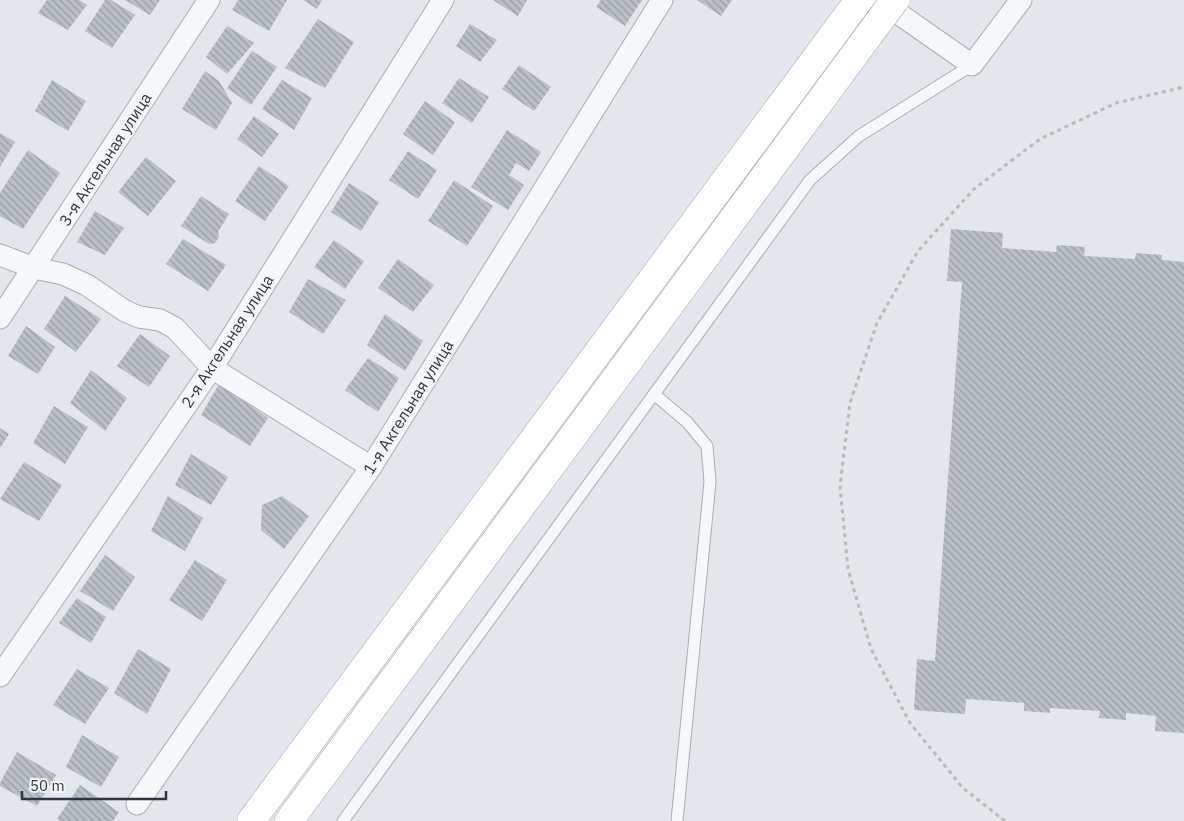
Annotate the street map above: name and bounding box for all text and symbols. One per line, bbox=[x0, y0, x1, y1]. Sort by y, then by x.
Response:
street label: 3-я Акгельная улица bbox=[54, 88, 156, 229]
street label: 2-я Акгельная улица bbox=[176, 270, 278, 411]
street label: 1-я Акгельная улица bbox=[359, 336, 458, 478]
scale bar bbox=[22, 768, 166, 800]
text: 50 m bbox=[30, 776, 65, 795]

